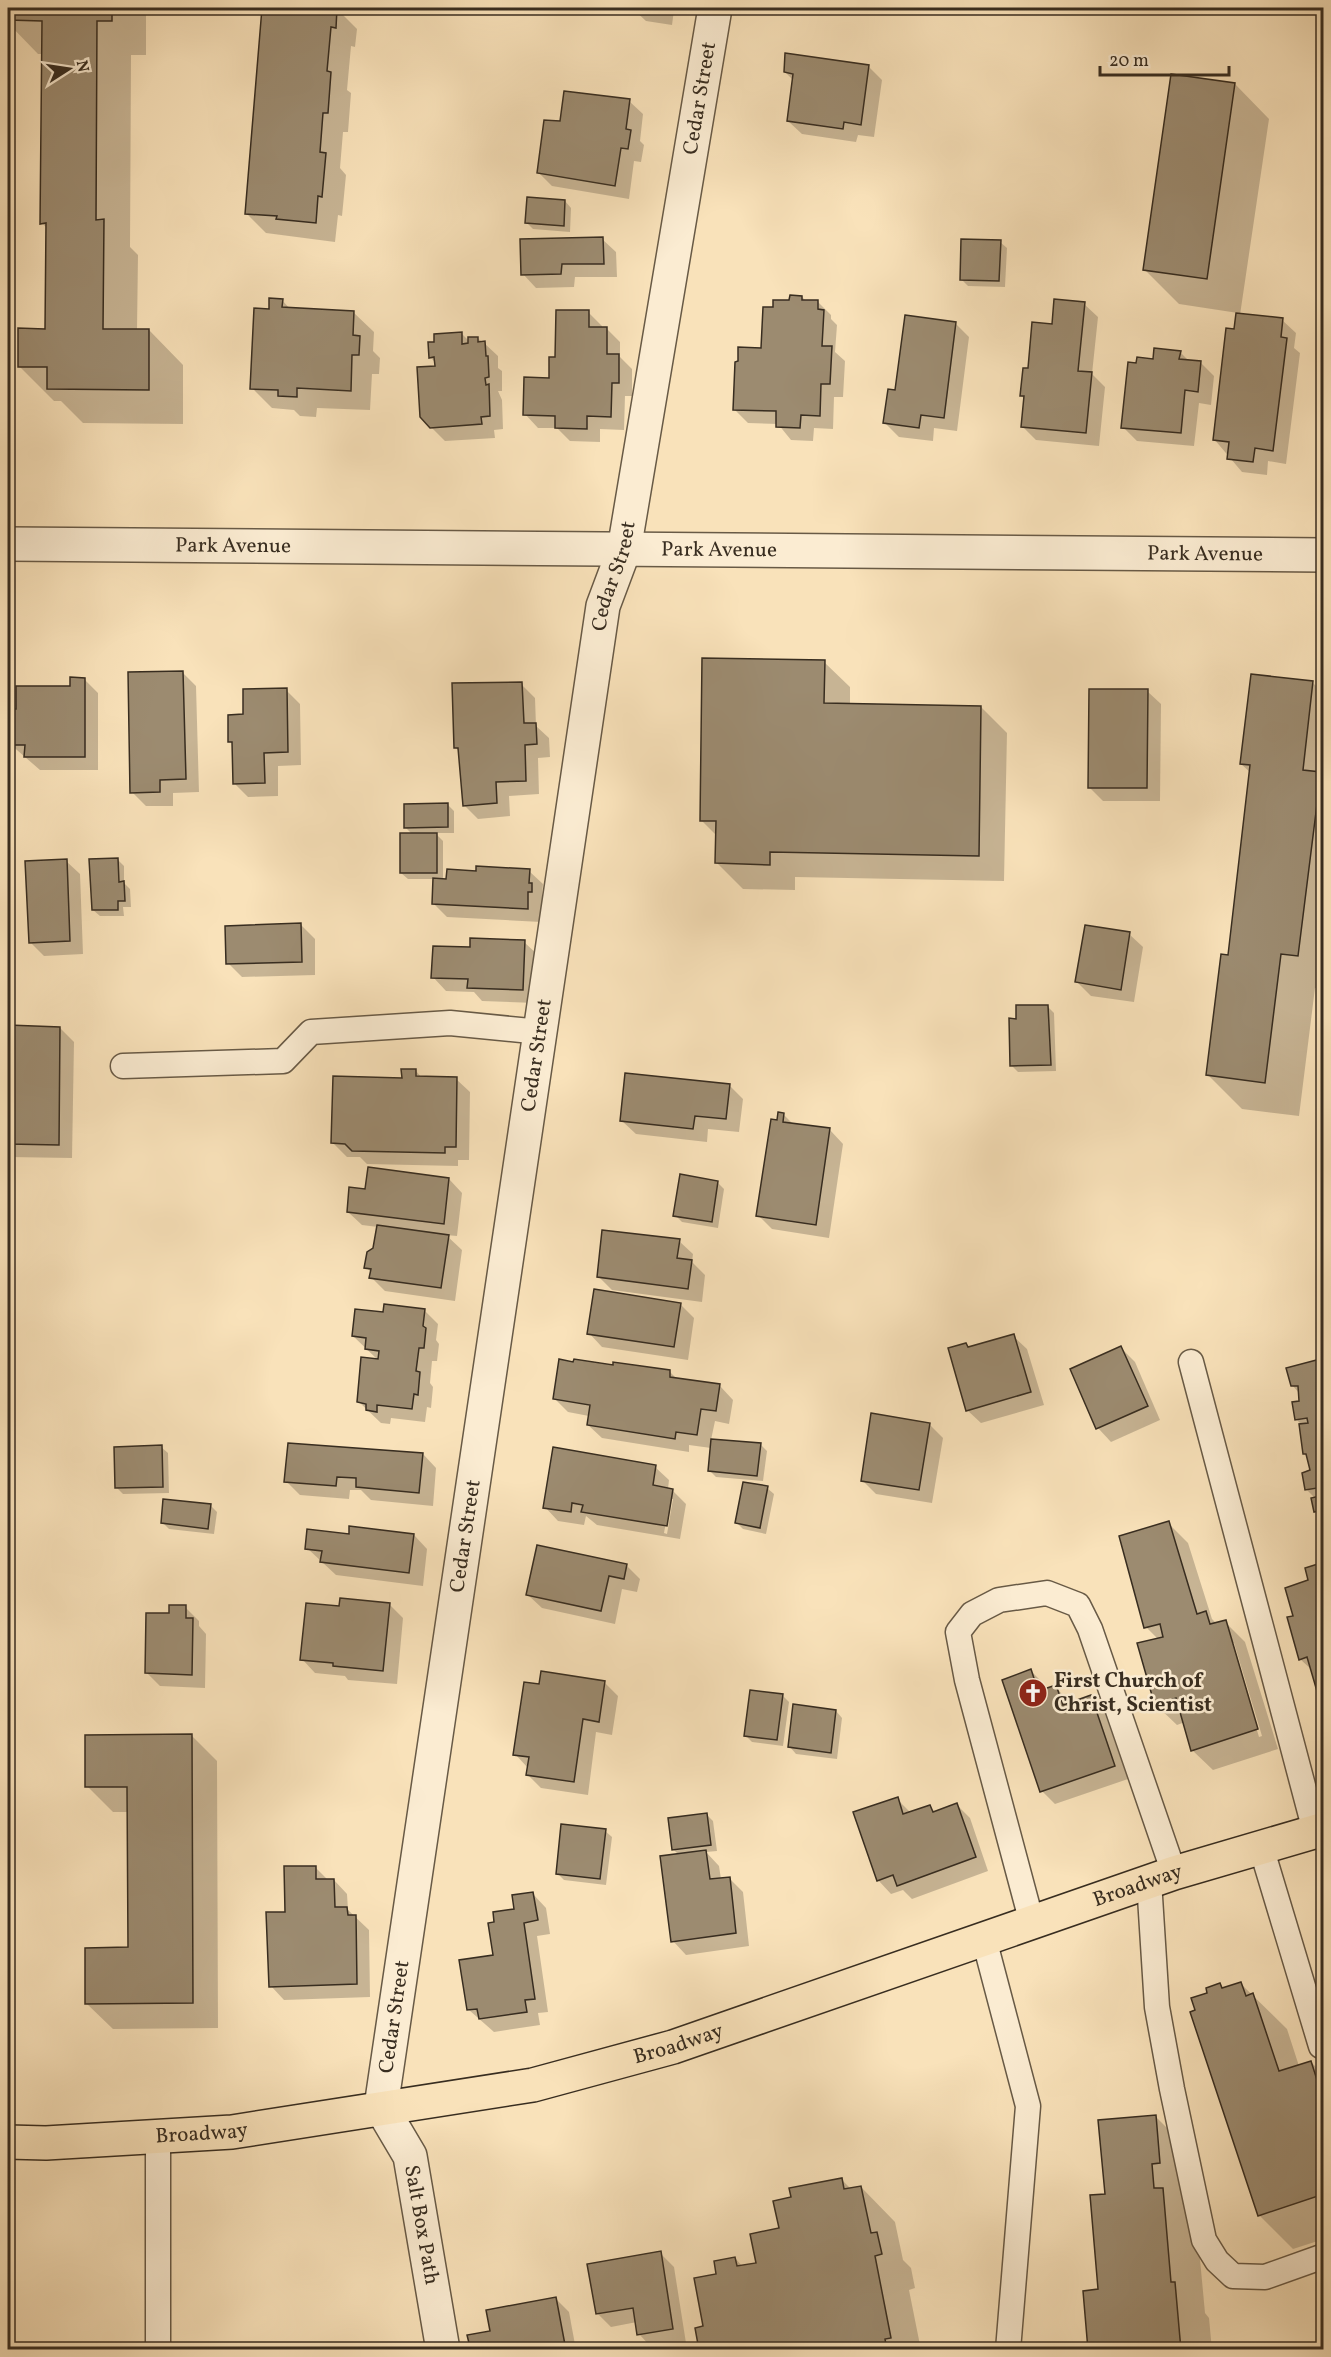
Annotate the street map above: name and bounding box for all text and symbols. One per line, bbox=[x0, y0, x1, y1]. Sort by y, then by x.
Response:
north arrow bbox=[39, 39, 99, 99]
scale bar bbox=[1100, 39, 1229, 77]
street label: Cedar Street bbox=[676, 40, 724, 157]
text: 20 m bbox=[1109, 49, 1149, 74]
text: N bbox=[70, 58, 94, 75]
street label: Cedar Street bbox=[585, 519, 643, 633]
street label: Park Avenue bbox=[175, 531, 291, 561]
street label: Park Avenue bbox=[661, 535, 777, 565]
street label: Park Avenue bbox=[1147, 539, 1263, 569]
street label: Cedar Street bbox=[514, 997, 559, 1114]
street label: Cedar Street bbox=[443, 1477, 488, 1595]
place label: First Church of Christ, Scientist bbox=[1054, 1667, 1212, 1720]
church icon: First Church of Christ, Scientist bbox=[1017, 1677, 1049, 1709]
street label: Broadway bbox=[1089, 1857, 1186, 1915]
street label: Cedar Street bbox=[372, 1958, 417, 2075]
street label: Broadway bbox=[630, 2016, 728, 2072]
street label: Broadway bbox=[154, 2115, 251, 2151]
street label: Salt Box Path bbox=[396, 2163, 446, 2287]

